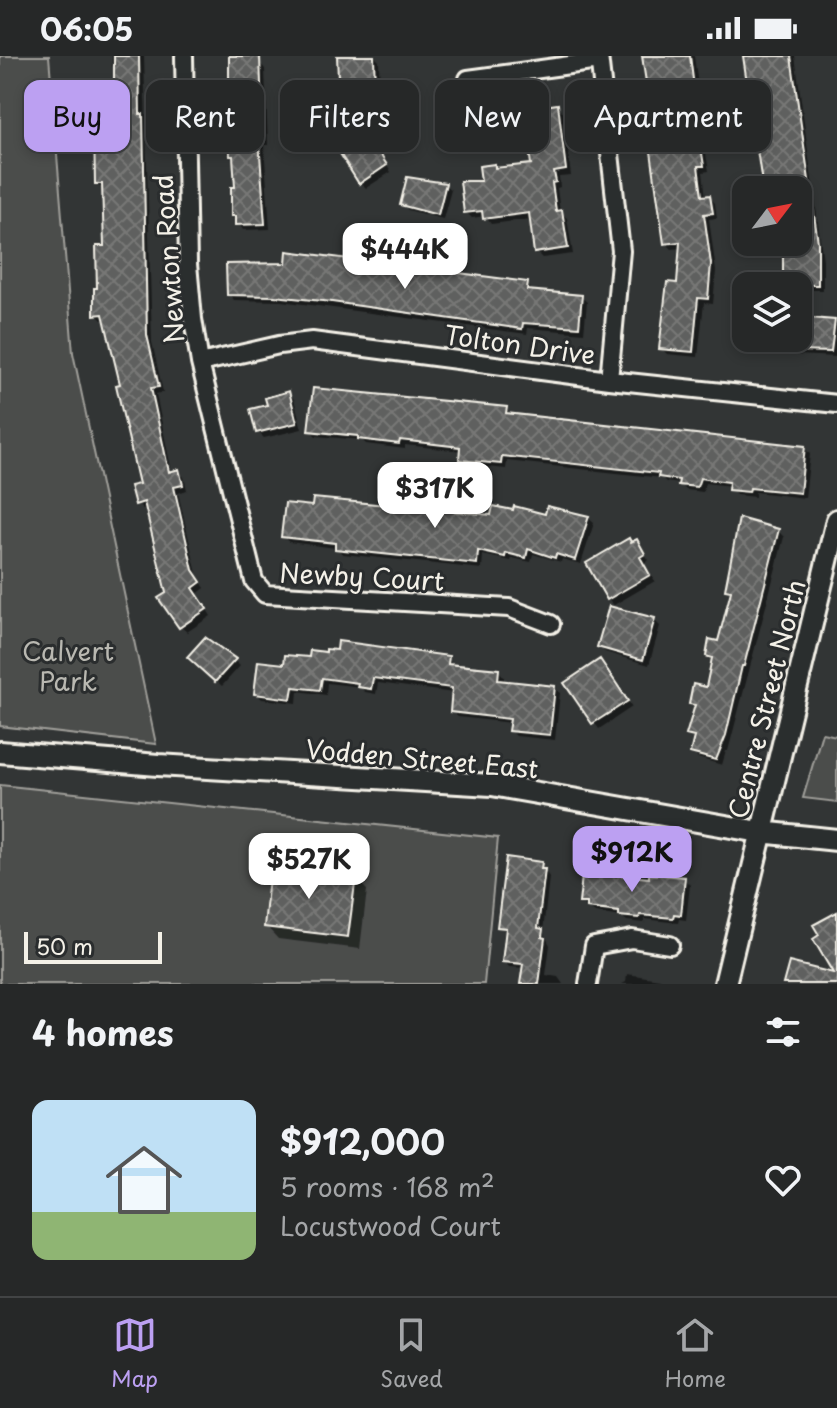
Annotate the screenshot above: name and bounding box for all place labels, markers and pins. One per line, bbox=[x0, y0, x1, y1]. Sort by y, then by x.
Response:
pin: $444K bbox=[349, 223, 461, 291]
pin: $317K bbox=[379, 462, 491, 530]
pin: $912K bbox=[576, 826, 688, 894]
pin: $527K bbox=[253, 833, 365, 901]

